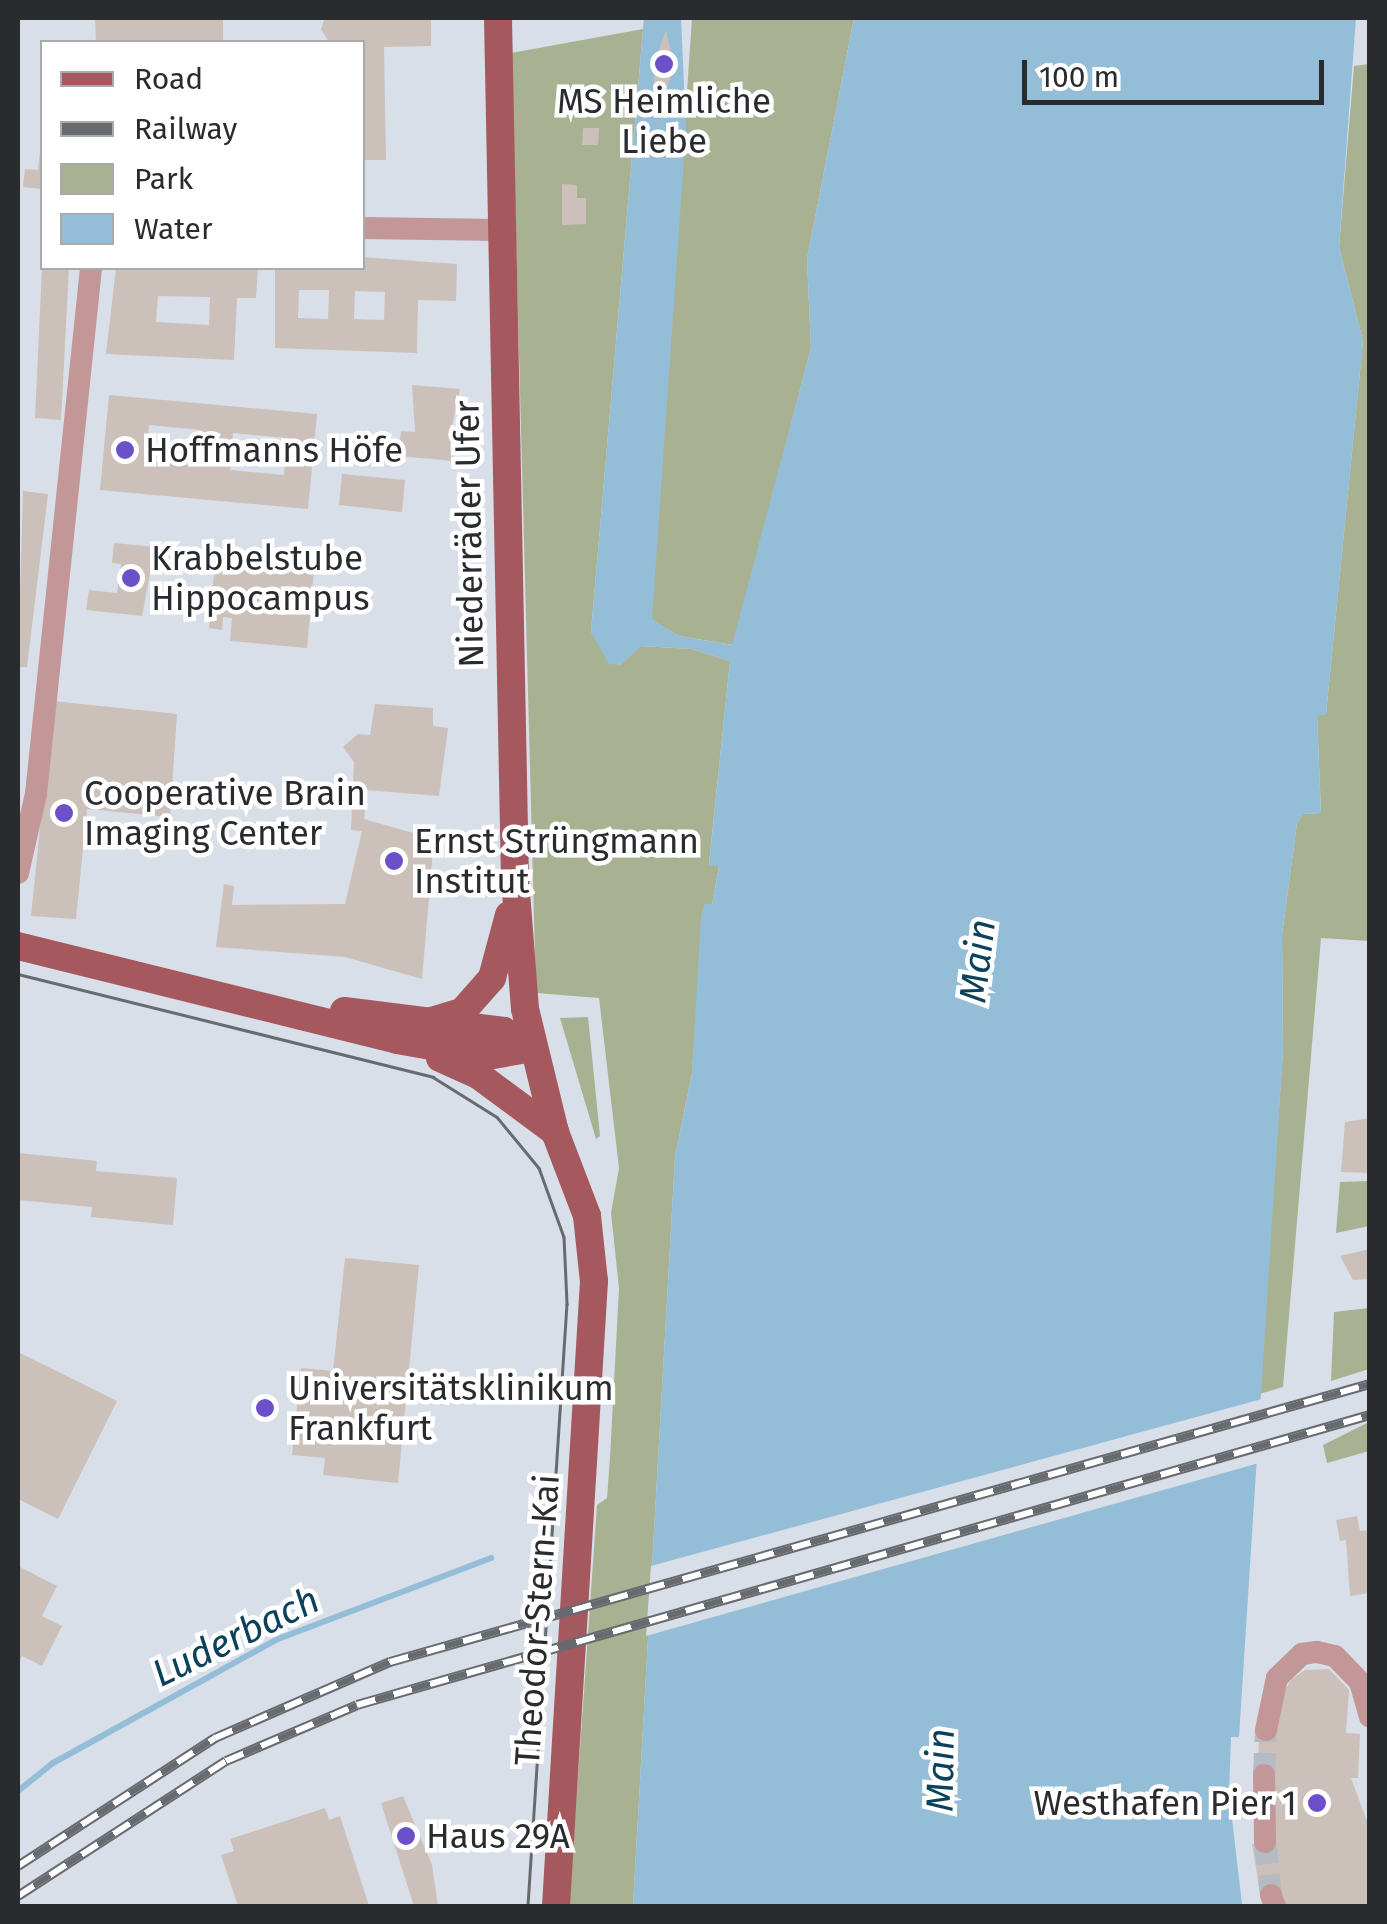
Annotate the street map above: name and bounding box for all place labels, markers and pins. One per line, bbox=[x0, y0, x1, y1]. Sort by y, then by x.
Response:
marker: MS Heimliche Liebe bbox=[653, 53, 675, 75]
place label: MS Heimliche Liebe bbox=[557, 80, 771, 162]
place label: Hoffmanns Höfe bbox=[145, 429, 403, 471]
marker: Hoffmanns Höfe bbox=[114, 439, 136, 461]
place label: Krabbelstube Hippocampus bbox=[151, 537, 370, 619]
marker: Krabbelstube Hippocampus bbox=[120, 567, 142, 589]
place label: Cooperative Brain Imaging Center bbox=[84, 772, 366, 854]
marker: Cooperative Brain Imaging Center bbox=[53, 802, 75, 824]
place label: Ernst Strüngmann Institut bbox=[414, 820, 699, 902]
marker: Ernst Strüngmann Institut bbox=[383, 850, 405, 872]
place label: Universitätsklinikum Frankfurt bbox=[288, 1367, 614, 1449]
marker: Universitätsklinikum Frankfurt bbox=[252, 1395, 278, 1421]
place label: Westhafen Pier 1 bbox=[1033, 1782, 1297, 1824]
marker: Westhafen Pier 1 bbox=[1306, 1792, 1328, 1814]
place label: Haus 29A bbox=[426, 1815, 570, 1857]
marker: Haus 29A bbox=[395, 1825, 417, 1847]

